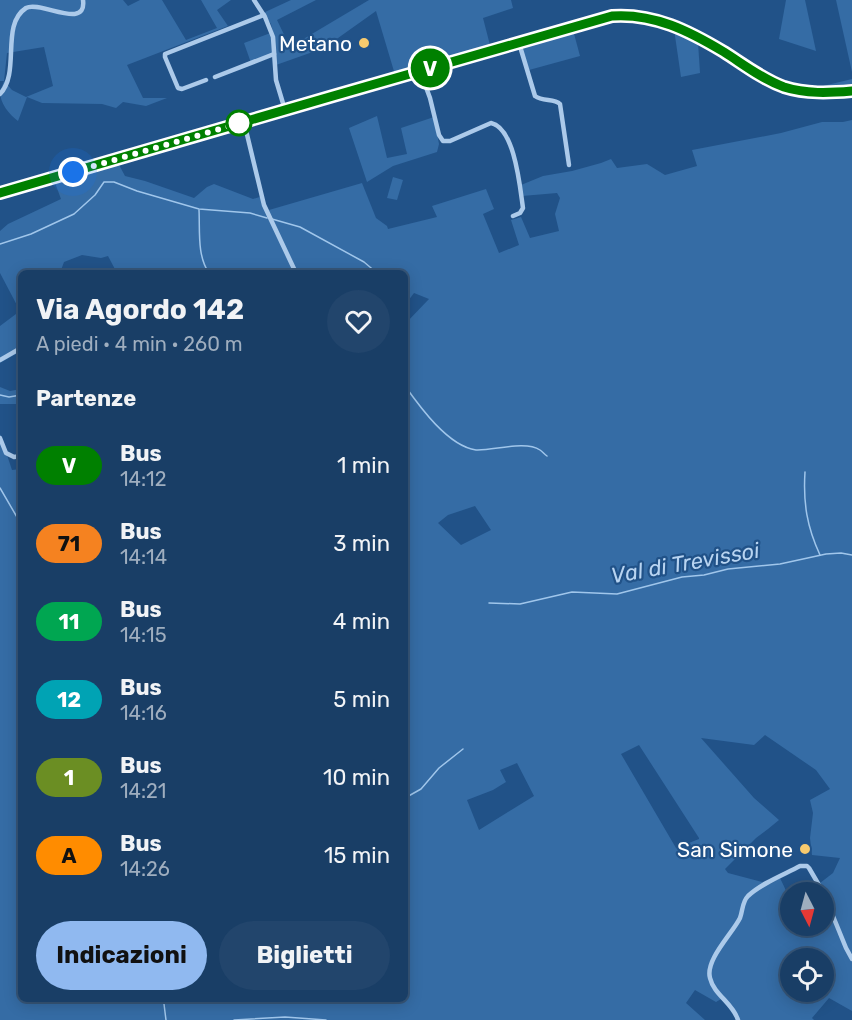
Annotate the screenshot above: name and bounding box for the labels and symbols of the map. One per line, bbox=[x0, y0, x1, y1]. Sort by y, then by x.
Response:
place label: Metano bbox=[279, 31, 352, 56]
marker: Metano bbox=[357, 36, 371, 50]
line badge: V bbox=[410, 48, 450, 88]
unlabelled marker bbox=[226, 110, 252, 136]
your location bbox=[58, 157, 88, 187]
water label: Val di Trevissoi bbox=[608, 537, 762, 589]
place label: San Simone bbox=[677, 837, 793, 862]
marker: San Simone bbox=[798, 842, 812, 856]
north arrow bbox=[780, 882, 834, 936]

